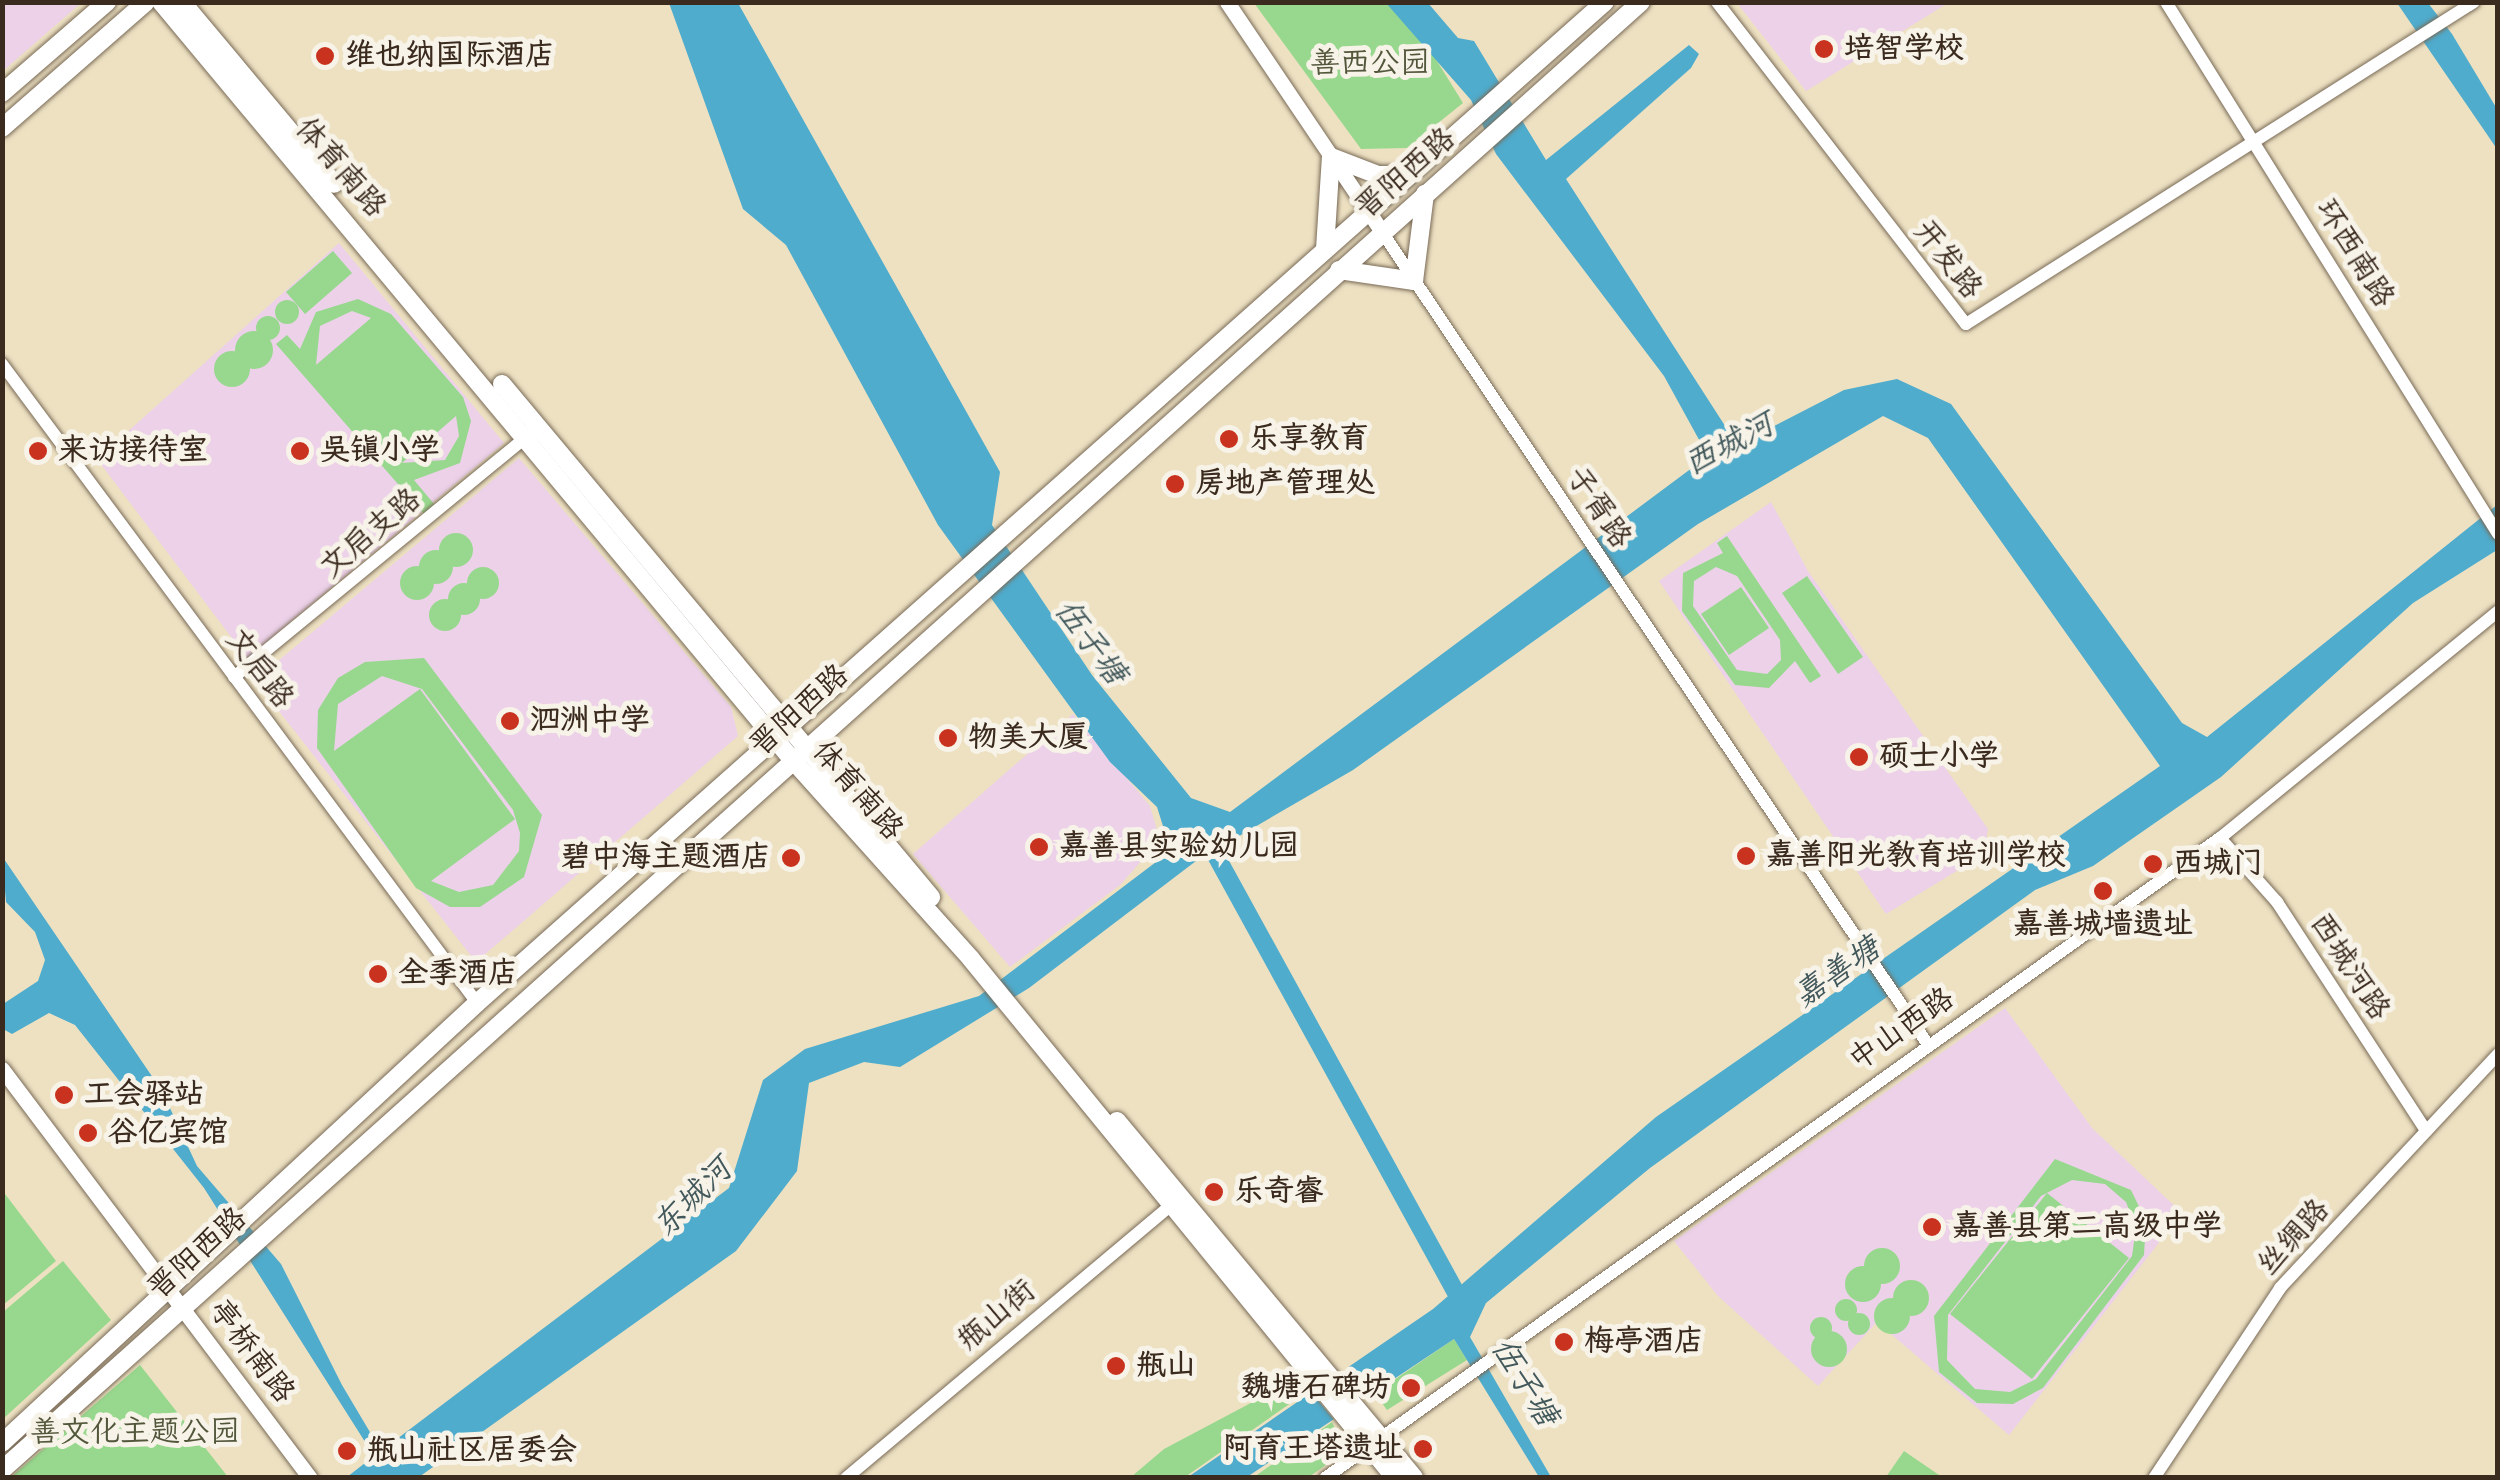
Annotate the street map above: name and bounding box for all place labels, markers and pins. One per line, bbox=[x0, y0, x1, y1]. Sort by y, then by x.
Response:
place label: 培智学校 bbox=[1844, 31, 1964, 67]
place label: 维也纳国际酒店 bbox=[345, 38, 555, 74]
marker: 培智学校 bbox=[1813, 38, 1835, 60]
marker: 维也纳国际酒店 bbox=[314, 45, 336, 67]
place label: 乐享教育 bbox=[1249, 421, 1369, 457]
marker: 乐享教育 bbox=[1218, 428, 1240, 450]
place label: 来访接待室 bbox=[58, 433, 208, 469]
place label: 吴镇小学 bbox=[320, 433, 440, 469]
marker: 来访接待室 bbox=[27, 440, 49, 462]
marker: 吴镇小学 bbox=[289, 440, 311, 462]
place label: 房地产管理处 bbox=[1195, 466, 1375, 502]
marker: 房地产管理处 bbox=[1164, 473, 1186, 495]
place label: 泗洲中学 bbox=[530, 703, 650, 739]
marker: 泗洲中学 bbox=[499, 710, 521, 732]
place label: 物美大厦 bbox=[968, 720, 1088, 756]
marker: 物美大厦 bbox=[937, 727, 959, 749]
place label: 硕士小学 bbox=[1879, 739, 1999, 775]
marker: 硕士小学 bbox=[1848, 746, 1870, 768]
place label: 嘉善县实验幼儿园 bbox=[1059, 829, 1299, 865]
marker: 嘉善县实验幼儿园 bbox=[1028, 836, 1050, 858]
place label: 嘉善阳光教育培训学校 bbox=[1766, 838, 2066, 874]
place label: 碧中海主题酒店 bbox=[561, 840, 771, 876]
marker: 嘉善阳光教育培训学校 bbox=[1735, 845, 1757, 867]
place label: 西城门 bbox=[2173, 846, 2263, 882]
marker: 碧中海主题酒店 bbox=[780, 847, 802, 869]
marker: 西城门 bbox=[2142, 853, 2164, 875]
marker: 嘉善城墙遗址 bbox=[2092, 880, 2114, 902]
place label: 嘉善城墙遗址 bbox=[2013, 907, 2193, 943]
place label: 全季酒店 bbox=[398, 956, 518, 992]
marker: 全季酒店 bbox=[367, 963, 389, 985]
place label: 工会驿站 bbox=[84, 1077, 204, 1113]
marker: 工会驿站 bbox=[53, 1084, 75, 1106]
place label: 谷亿宾馆 bbox=[108, 1115, 228, 1151]
marker: 谷亿宾馆 bbox=[77, 1122, 99, 1144]
place label: 乐奇睿 bbox=[1234, 1174, 1324, 1210]
marker: 乐奇睿 bbox=[1203, 1181, 1225, 1203]
place label: 嘉善县第二高级中学 bbox=[1952, 1209, 2222, 1245]
marker: 嘉善县第二高级中学 bbox=[1921, 1216, 1943, 1238]
place label: 梅亭酒店 bbox=[1584, 1324, 1704, 1360]
marker: 梅亭酒店 bbox=[1553, 1331, 1575, 1353]
place label: 瓶山 bbox=[1136, 1348, 1196, 1384]
marker: 瓶山 bbox=[1105, 1355, 1127, 1377]
place label: 魏塘石碑坊 bbox=[1241, 1370, 1391, 1406]
marker: 魏塘石碑坊 bbox=[1400, 1377, 1422, 1399]
place label: 阿育王塔遗址 bbox=[1223, 1431, 1403, 1467]
place label: 瓶山社区居委会 bbox=[367, 1433, 577, 1469]
marker: 阿育王塔遗址 bbox=[1412, 1438, 1434, 1460]
marker: 瓶山社区居委会 bbox=[336, 1440, 358, 1462]

